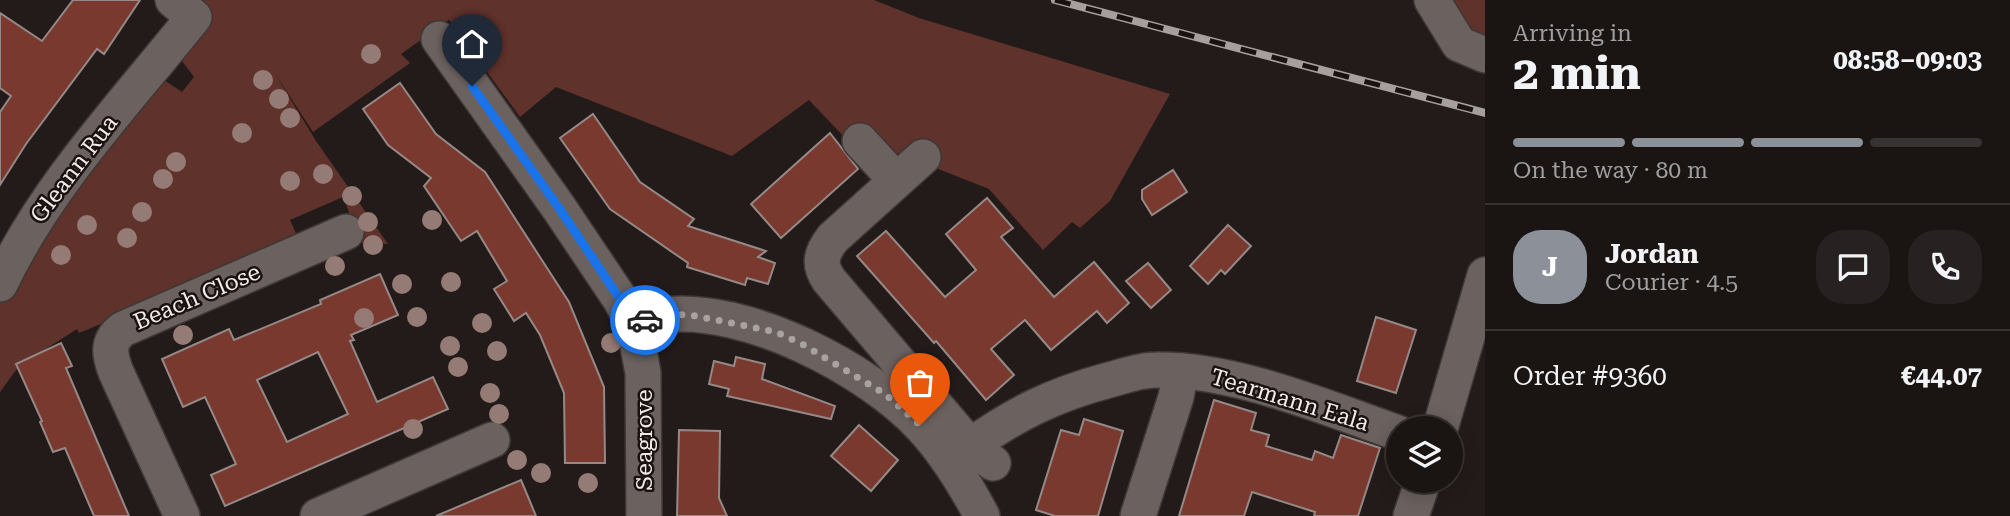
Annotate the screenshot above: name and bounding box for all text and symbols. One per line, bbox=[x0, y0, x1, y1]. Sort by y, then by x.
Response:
pin bbox=[442, 14, 502, 86]
text: Arriving in bbox=[1513, 20, 1632, 47]
icon: home bbox=[453, 25, 491, 63]
text: 08:58–09:03 bbox=[1833, 45, 1982, 75]
text: 2 min bbox=[1513, 46, 1641, 100]
street label: Gleann Rua bbox=[25, 109, 124, 228]
text: On the way · 80 m bbox=[1513, 157, 1708, 184]
button: chat bbox=[1816, 230, 1890, 304]
button: phone bbox=[1908, 230, 1982, 304]
text: Jordan bbox=[1605, 239, 1699, 269]
text: J bbox=[1542, 252, 1558, 282]
street label: Beach Close bbox=[130, 258, 264, 336]
text: Courier · 4.5 bbox=[1605, 269, 1738, 296]
courier bbox=[610, 285, 680, 355]
icon: car bbox=[626, 301, 664, 339]
pin bbox=[890, 353, 950, 425]
text: Order #9360 bbox=[1513, 361, 1667, 391]
text: €44.07 bbox=[1901, 361, 1982, 391]
street label: Tearmann Eala bbox=[1208, 363, 1373, 437]
icon: bag bbox=[901, 364, 939, 402]
street label: Seagrove bbox=[631, 389, 658, 491]
map controls bbox=[1386, 416, 1463, 493]
button: layers bbox=[1386, 416, 1463, 493]

